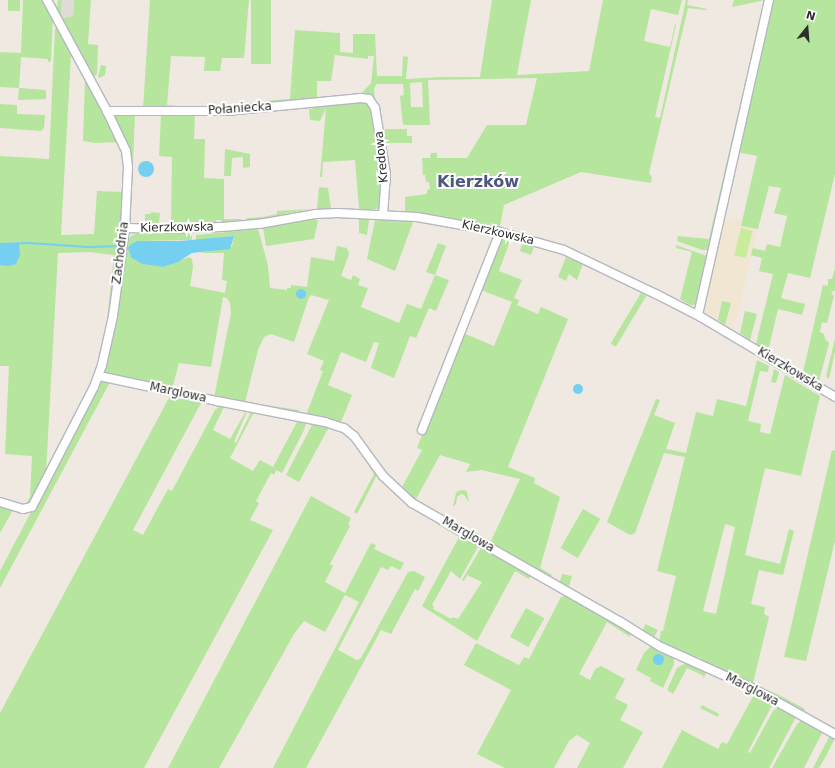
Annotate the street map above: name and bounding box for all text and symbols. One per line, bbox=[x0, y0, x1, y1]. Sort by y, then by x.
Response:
north arrow bbox=[787, 8, 827, 48]
text: N bbox=[804, 8, 817, 24]
street label: Połaniecka bbox=[208, 100, 272, 118]
street label: Kredowa bbox=[372, 130, 392, 184]
district label: Kierzków bbox=[437, 172, 519, 192]
street label: Kierzkowska bbox=[460, 218, 536, 248]
street label: Kierzkowska bbox=[140, 220, 214, 236]
street label: Zachodnia bbox=[110, 221, 132, 285]
street label: Kierzkowska bbox=[755, 345, 825, 395]
street label: Marglowa bbox=[148, 380, 208, 406]
street label: Marglowa bbox=[439, 514, 497, 556]
street label: Marglowa bbox=[723, 670, 781, 710]

